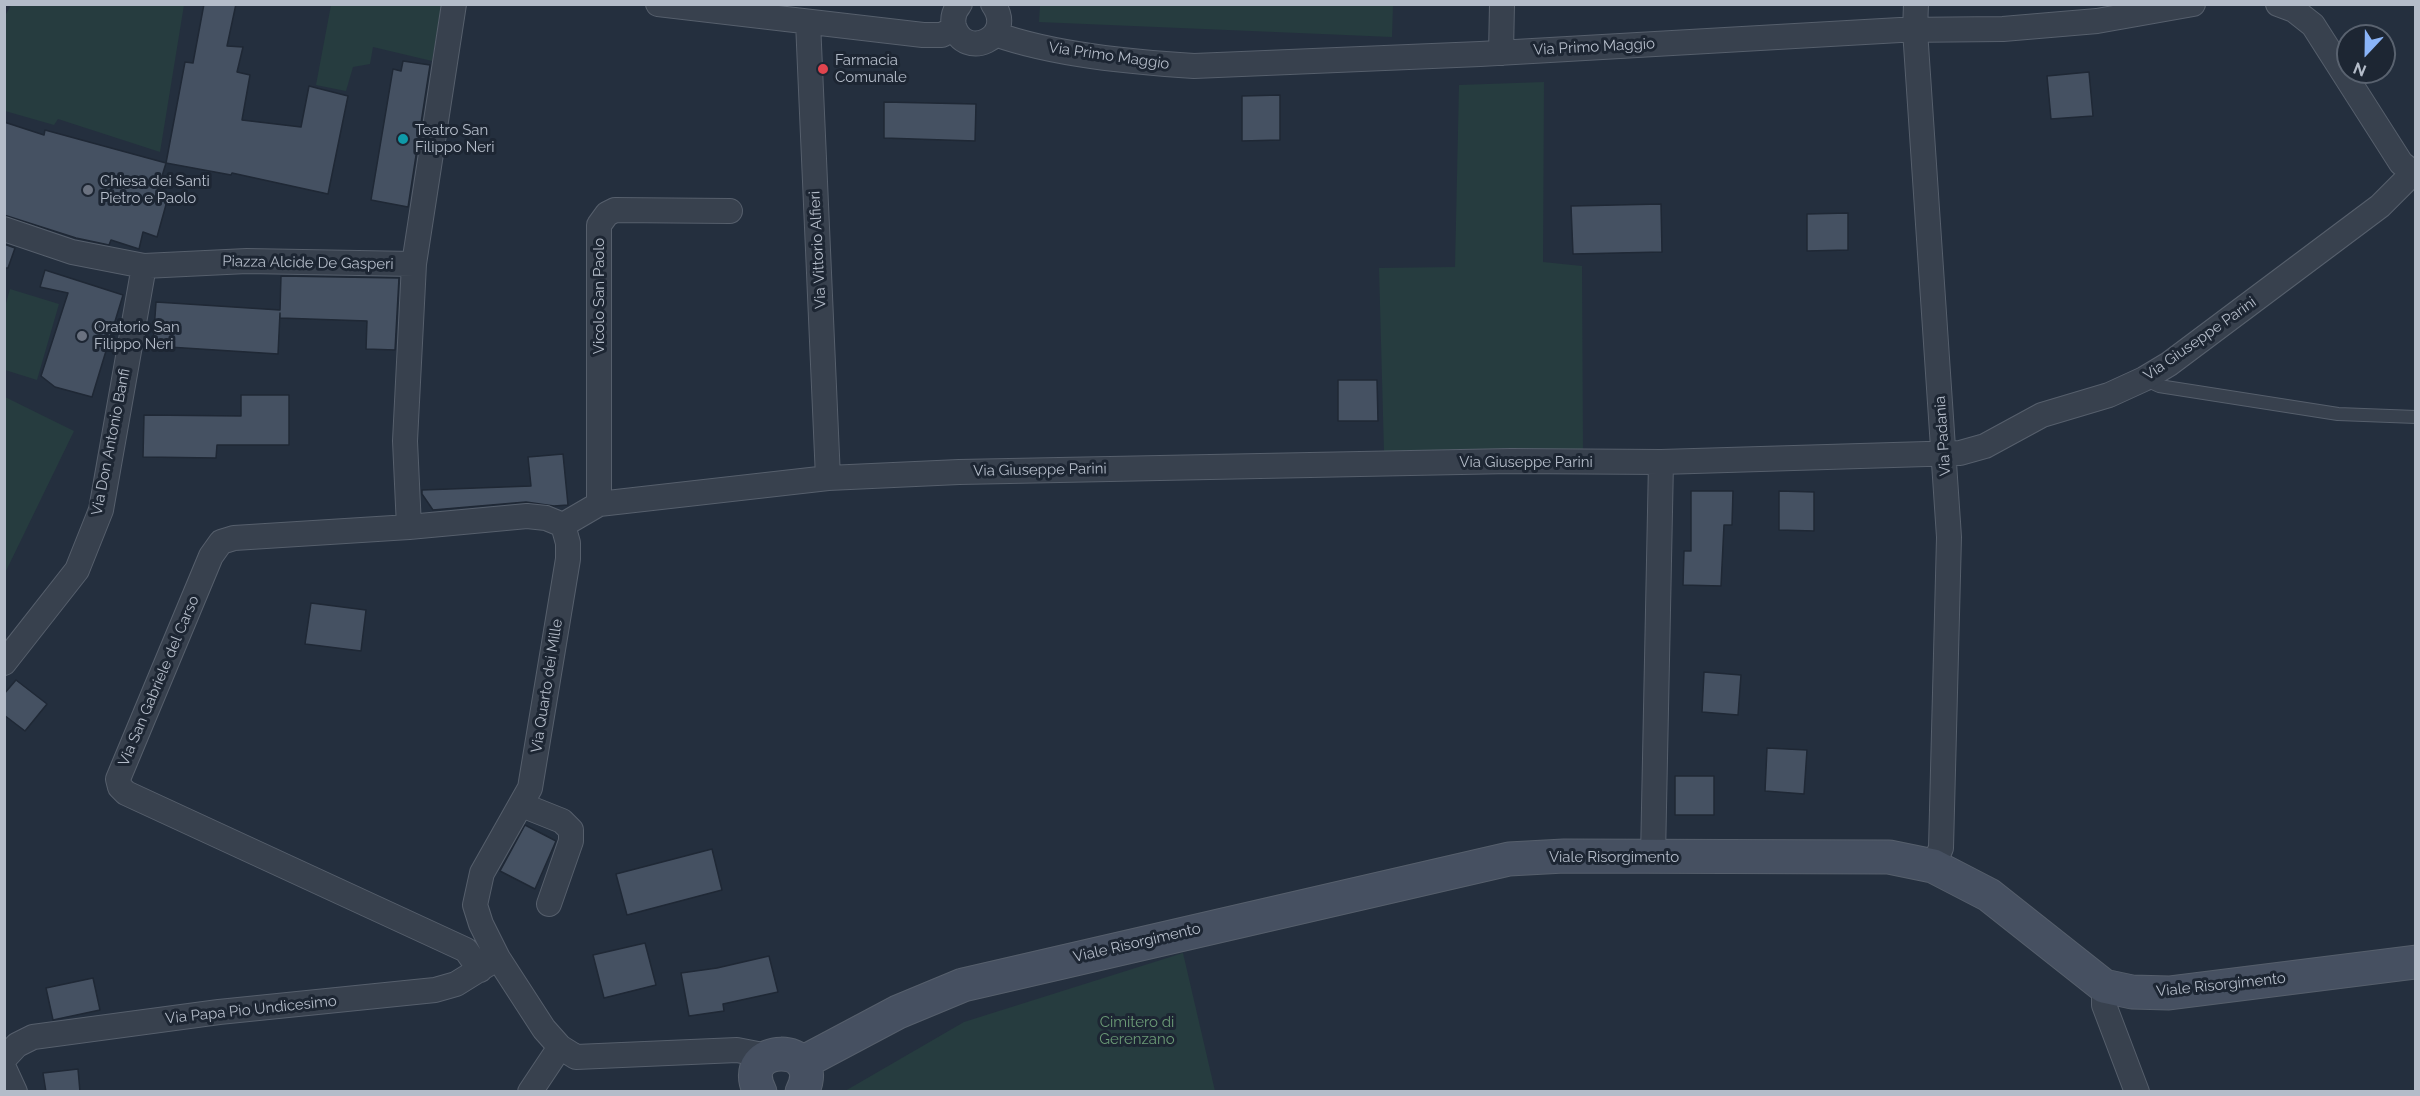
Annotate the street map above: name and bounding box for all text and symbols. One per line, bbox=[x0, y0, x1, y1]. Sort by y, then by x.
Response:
north arrow bbox=[2336, 24, 2396, 84]
street label: Via Primo Maggio bbox=[1533, 35, 1655, 59]
street label: Via Primo Maggio bbox=[1047, 39, 1171, 73]
place label: Farmacia Comunale bbox=[835, 51, 907, 86]
text: N bbox=[2351, 58, 2369, 80]
marker: Farmacia Comunale bbox=[816, 62, 830, 76]
place label: Teatro San Filippo Neri bbox=[415, 121, 495, 156]
marker: Teatro San Filippo Neri bbox=[396, 132, 410, 146]
place label: Chiesa dei Santi Pietro e Paolo bbox=[100, 172, 210, 207]
marker: Chiesa dei Santi Pietro e Paolo bbox=[81, 183, 95, 197]
street label: Via Vittorio Alfieri bbox=[806, 191, 830, 309]
street label: Vicolo San Paolo bbox=[590, 238, 608, 354]
street label: Piazza Alcide De Gasperi bbox=[222, 253, 394, 273]
street label: Via Giuseppe Parini bbox=[2140, 293, 2260, 385]
place label: Oratorio San Filippo Neri bbox=[94, 318, 180, 353]
marker: Oratorio San Filippo Neri bbox=[75, 329, 89, 343]
street label: Via Don Antonio Banfi bbox=[88, 367, 134, 517]
street label: Via Padania bbox=[1931, 395, 1955, 477]
street label: Via Giuseppe Parini bbox=[1459, 453, 1593, 471]
street label: Via Giuseppe Parini bbox=[973, 460, 1107, 480]
street label: Via San Gabriele del Carso bbox=[115, 593, 203, 769]
street label: Via Quarto dei Mille bbox=[528, 618, 566, 754]
street label: Viale Risorgimento bbox=[1549, 848, 1679, 866]
street label: Viale Risorgimento bbox=[1072, 920, 1202, 966]
street label: Viale Risorgimento bbox=[2155, 969, 2287, 1001]
street label: Via Papa Pio Undicesimo bbox=[164, 992, 338, 1028]
park label: Cimitero di Gerenzano bbox=[1099, 1013, 1175, 1048]

